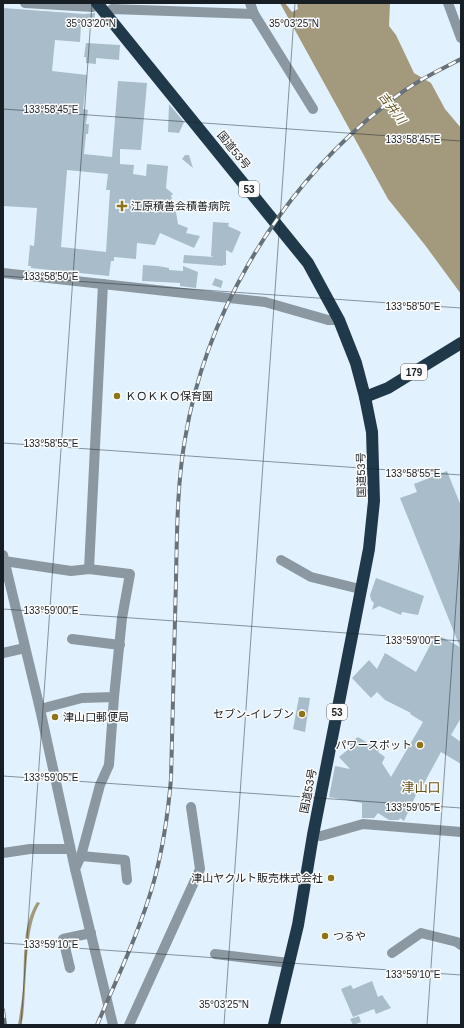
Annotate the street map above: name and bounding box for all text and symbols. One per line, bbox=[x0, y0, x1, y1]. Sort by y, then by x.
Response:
text: 35°03'20"N bbox=[66, 18, 116, 29]
text: 35°03'25"N bbox=[269, 18, 319, 29]
water label: 吉井川 bbox=[376, 89, 410, 128]
text: 133°58'45"E bbox=[23, 104, 79, 115]
street label: 国道53号 bbox=[215, 129, 253, 171]
text: 133°58'45"E bbox=[385, 134, 441, 145]
road number: 53 bbox=[239, 181, 259, 197]
marker: 江原積善会積善病院 bbox=[116, 200, 128, 212]
place label: 江原積善会積善病院 bbox=[131, 200, 230, 212]
text: 133°58'50"E bbox=[23, 271, 79, 282]
text: 133°58'50"E bbox=[385, 301, 441, 312]
road number: 179 bbox=[401, 364, 427, 380]
place label: ＫＯＫＫＯ保育園 bbox=[125, 390, 213, 402]
marker: ＫＯＫＫＯ保育園 bbox=[112, 391, 122, 401]
text: 133°58'55"E bbox=[23, 438, 79, 449]
street label: 国道53号 bbox=[355, 452, 367, 498]
text: 133°58'55"E bbox=[385, 468, 441, 479]
text: 133°59'00"E bbox=[23, 605, 79, 616]
text: 133°59'00"E bbox=[385, 635, 441, 646]
road number: 53 bbox=[327, 704, 347, 720]
place label: セブン-イレブン bbox=[213, 708, 294, 720]
marker: セブン-イレブン bbox=[297, 709, 307, 719]
place label: 津山口郵便局 bbox=[63, 711, 129, 723]
marker: 津山口郵便局 bbox=[50, 712, 60, 722]
place label: パワースポット bbox=[336, 739, 412, 751]
marker: パワースポット bbox=[415, 740, 425, 750]
street label: 国道53号 bbox=[298, 768, 318, 814]
text: 133°59'05"E bbox=[23, 772, 79, 783]
district label: 津山口 bbox=[401, 780, 441, 795]
text: 133°59'05"E bbox=[385, 802, 441, 813]
place label: 津山ヤクルト販売株式会社 bbox=[191, 872, 323, 884]
marker: 津山ヤクルト販売株式会社 bbox=[326, 873, 336, 883]
place label: つるや bbox=[333, 930, 366, 942]
marker: つるや bbox=[320, 931, 330, 941]
text: 133°59'10"E bbox=[23, 939, 79, 950]
text: 133°59'10"E bbox=[385, 969, 441, 980]
text: 35°03'25"N bbox=[199, 999, 249, 1010]

